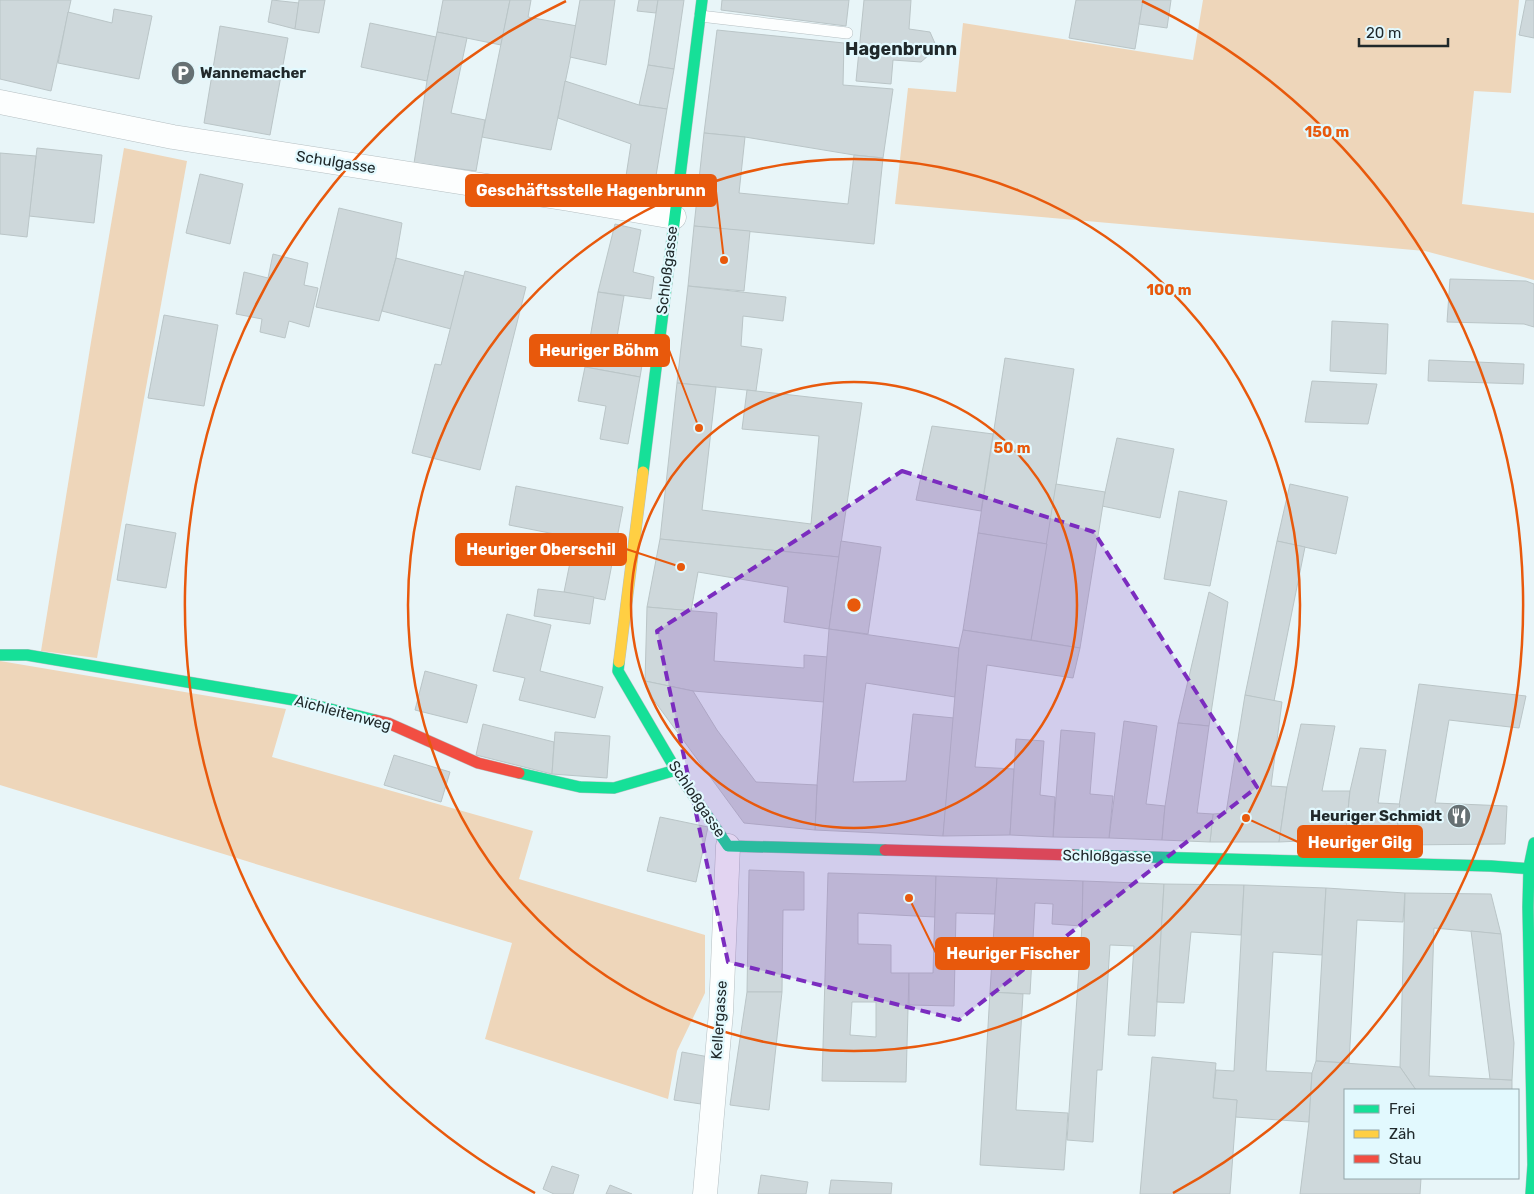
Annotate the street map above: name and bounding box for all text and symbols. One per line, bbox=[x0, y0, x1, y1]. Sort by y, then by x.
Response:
scale bar bbox=[1359, 15, 1448, 47]
text: 20 m bbox=[1366, 24, 1401, 42]
district label: Hagenbrunn bbox=[845, 38, 957, 60]
parking icon: Wannemacher bbox=[170, 60, 196, 86]
place label: Wannemacher bbox=[200, 64, 306, 82]
text: 150 m bbox=[1305, 123, 1349, 141]
street label: Schulgasse bbox=[295, 147, 377, 177]
callout: Geschäftsstelle Hagenbrunn bbox=[466, 175, 716, 206]
text: Geschäftsstelle Hagenbrunn bbox=[476, 181, 706, 200]
street label: Schloßgasse bbox=[653, 225, 681, 315]
text: 100 m bbox=[1147, 281, 1191, 299]
callout: Heuriger Böhm bbox=[530, 335, 669, 366]
text: Heuriger Böhm bbox=[539, 341, 659, 360]
text: 50 m bbox=[994, 439, 1030, 457]
callout: Heuriger Oberschil bbox=[456, 534, 626, 565]
text: Heuriger Oberschil bbox=[466, 540, 616, 559]
centre of rings bbox=[845, 596, 863, 614]
street label: Aichleitenweg bbox=[293, 691, 393, 735]
street label: Schloßgasse bbox=[665, 757, 729, 841]
restaurant icon: Heuriger Schmidt bbox=[1446, 803, 1472, 829]
place label: Heuriger Schmidt bbox=[1310, 807, 1442, 825]
callout: Heuriger Gilg bbox=[1298, 826, 1422, 857]
text: Heuriger Gilg bbox=[1308, 833, 1412, 852]
street label: Schloßgasse bbox=[1062, 846, 1152, 866]
callout: Heuriger Fischer bbox=[936, 938, 1089, 969]
text: Heuriger Fischer bbox=[946, 944, 1080, 963]
street label: Kellergasse bbox=[707, 980, 731, 1060]
legend bbox=[1344, 1089, 1519, 1179]
text: Frei bbox=[1389, 1100, 1415, 1118]
text: Zäh bbox=[1389, 1125, 1415, 1143]
text: Stau bbox=[1389, 1150, 1422, 1168]

